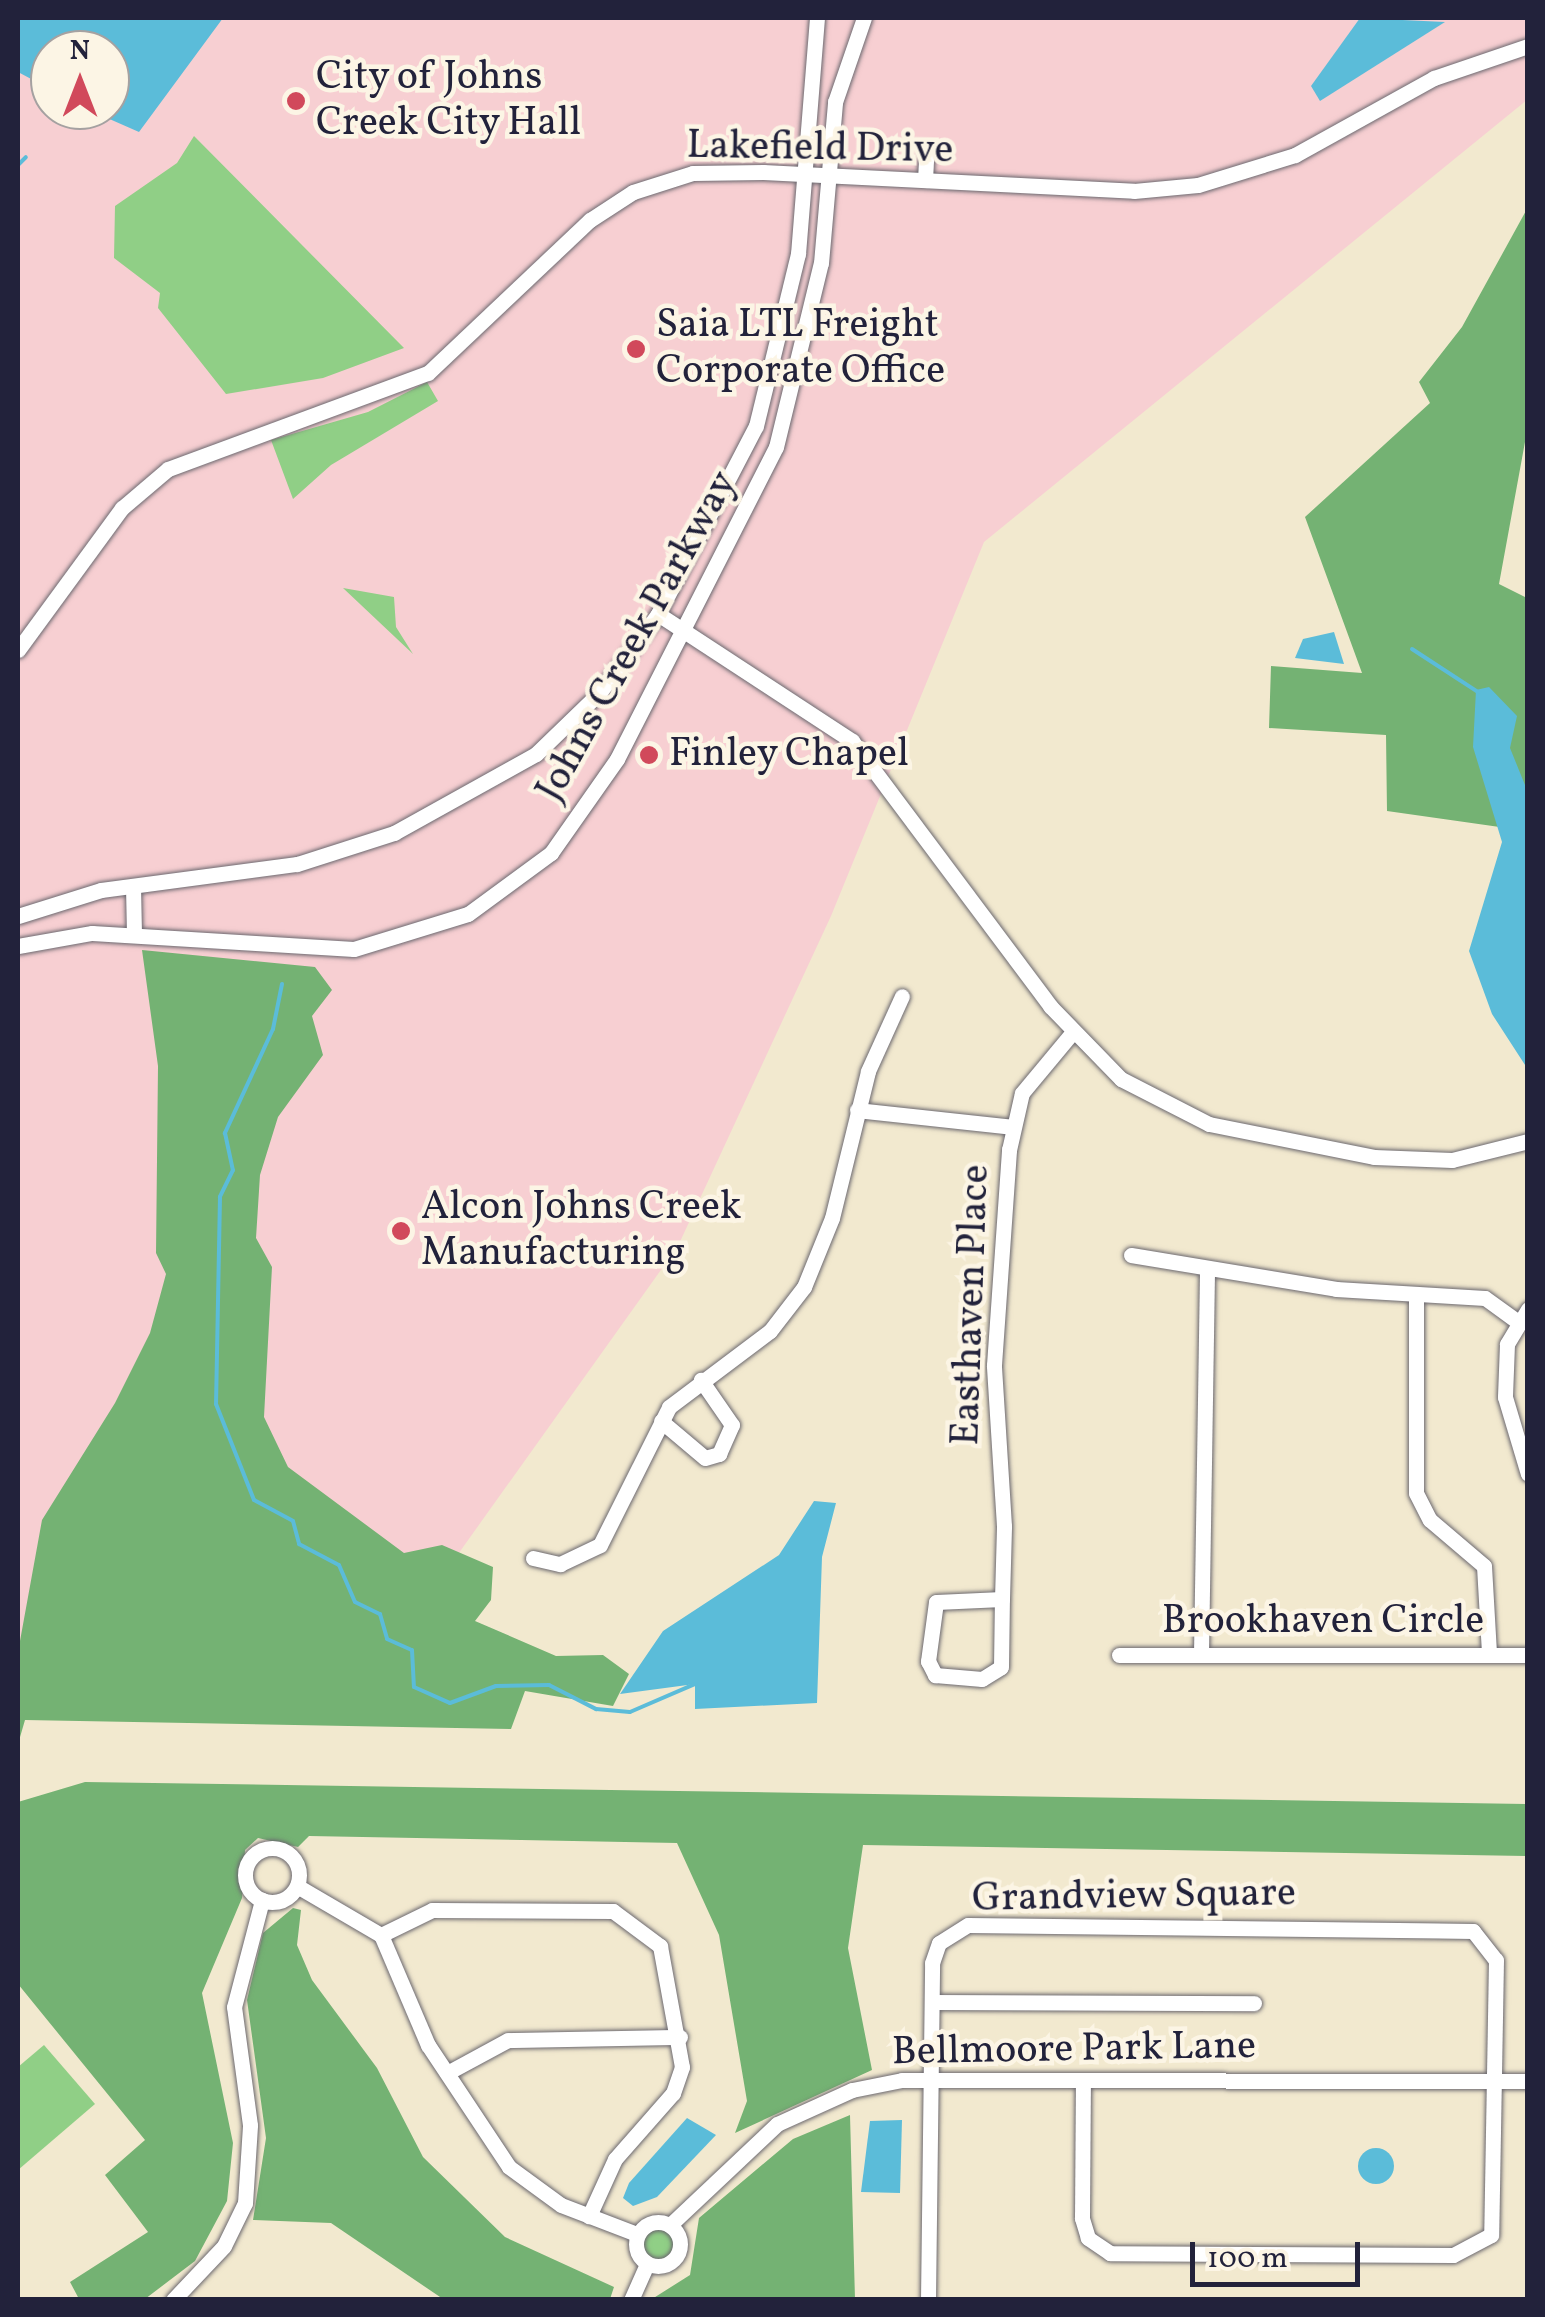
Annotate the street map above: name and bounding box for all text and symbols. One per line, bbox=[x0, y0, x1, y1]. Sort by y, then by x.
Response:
north arrow bbox=[30, 30, 130, 130]
text: N bbox=[70, 32, 90, 71]
place label: City of Johns Creek City Hall bbox=[316, 54, 582, 148]
marker: City of Johns Creek City Hall bbox=[285, 90, 307, 112]
street label: Lakefield Drive bbox=[686, 123, 954, 175]
place label: Saia LTL Freight Corporate Office bbox=[656, 302, 945, 396]
marker: Saia LTL Freight Corporate Office bbox=[625, 338, 647, 360]
street label: Johns Creek Parkway bbox=[527, 463, 749, 811]
place label: Finley Chapel bbox=[669, 731, 910, 779]
marker: Finley Chapel bbox=[638, 744, 660, 766]
street label: Easthaven Place bbox=[943, 1164, 1001, 1446]
place label: Alcon Johns Creek Manufacturing bbox=[421, 1184, 742, 1278]
marker: Alcon Johns Creek Manufacturing bbox=[390, 1220, 412, 1242]
street label: Brookhaven Circle bbox=[1162, 1598, 1484, 1646]
street label: Grandview Square bbox=[971, 1870, 1297, 1924]
street label: Bellmoore Park Lane bbox=[891, 2023, 1257, 2077]
scale bar bbox=[1195, 2222, 1365, 2284]
text: 100 m bbox=[1207, 2238, 1288, 2280]

